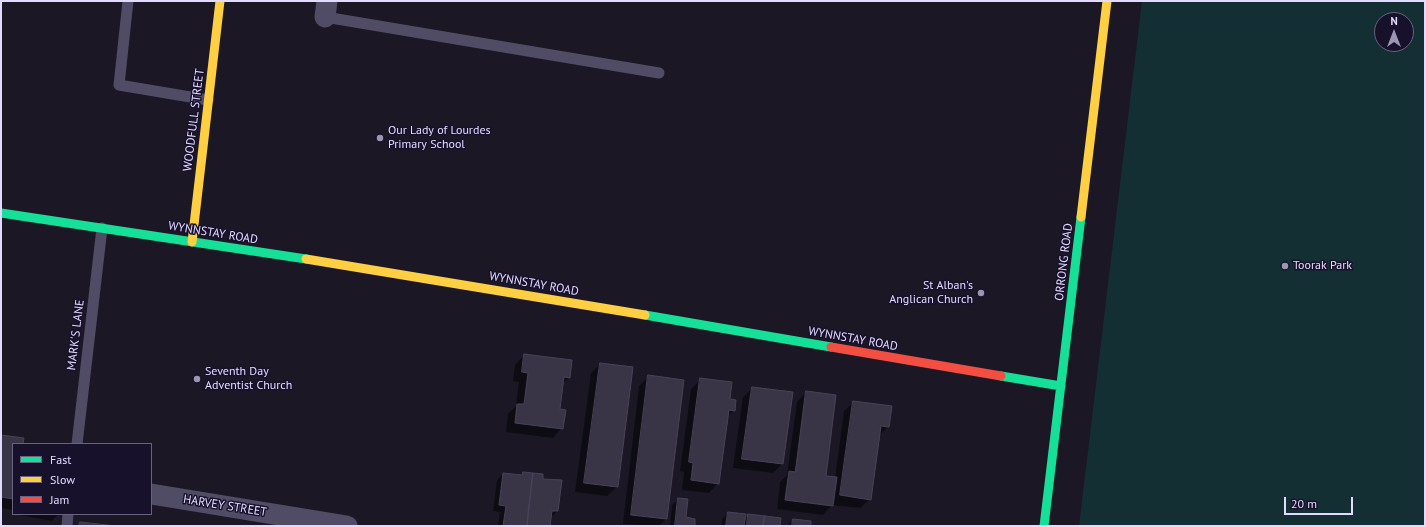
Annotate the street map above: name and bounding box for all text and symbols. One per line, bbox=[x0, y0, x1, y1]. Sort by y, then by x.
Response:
north arrow bbox=[1374, 12, 1414, 52]
text: N bbox=[1390, 14, 1398, 28]
street label: WOODFULL STREET bbox=[181, 68, 207, 172]
place label: Our Lady of Lourdes Primary School bbox=[388, 124, 491, 152]
marker: Our Lady of Lourdes Primary School bbox=[375, 133, 385, 143]
street label: WYNNSTAY ROAD bbox=[167, 219, 259, 247]
street label: ORRONG ROAD bbox=[1052, 222, 1076, 302]
place label: Toorak Park bbox=[1293, 259, 1352, 273]
marker: Toorak Park bbox=[1280, 261, 1290, 271]
street label: WYNNSTAY ROAD bbox=[488, 269, 580, 299]
place label: St Alban's Anglican Church bbox=[889, 279, 973, 307]
marker: St Alban's Anglican Church bbox=[976, 288, 986, 298]
street label: MARK'S LANE bbox=[65, 299, 87, 371]
street label: WYNNSTAY ROAD bbox=[807, 324, 899, 354]
place label: Seventh Day Adventist Church bbox=[205, 365, 292, 393]
marker: Seventh Day Adventist Church bbox=[192, 374, 202, 384]
legend bbox=[12, 443, 152, 515]
text: Fast bbox=[50, 452, 71, 467]
text: Slow bbox=[50, 472, 75, 487]
scale bar bbox=[1286, 489, 1355, 515]
text: Jam bbox=[50, 492, 69, 507]
street label: HARVEY STREET bbox=[182, 492, 268, 520]
text: 20 m bbox=[1291, 496, 1317, 511]

